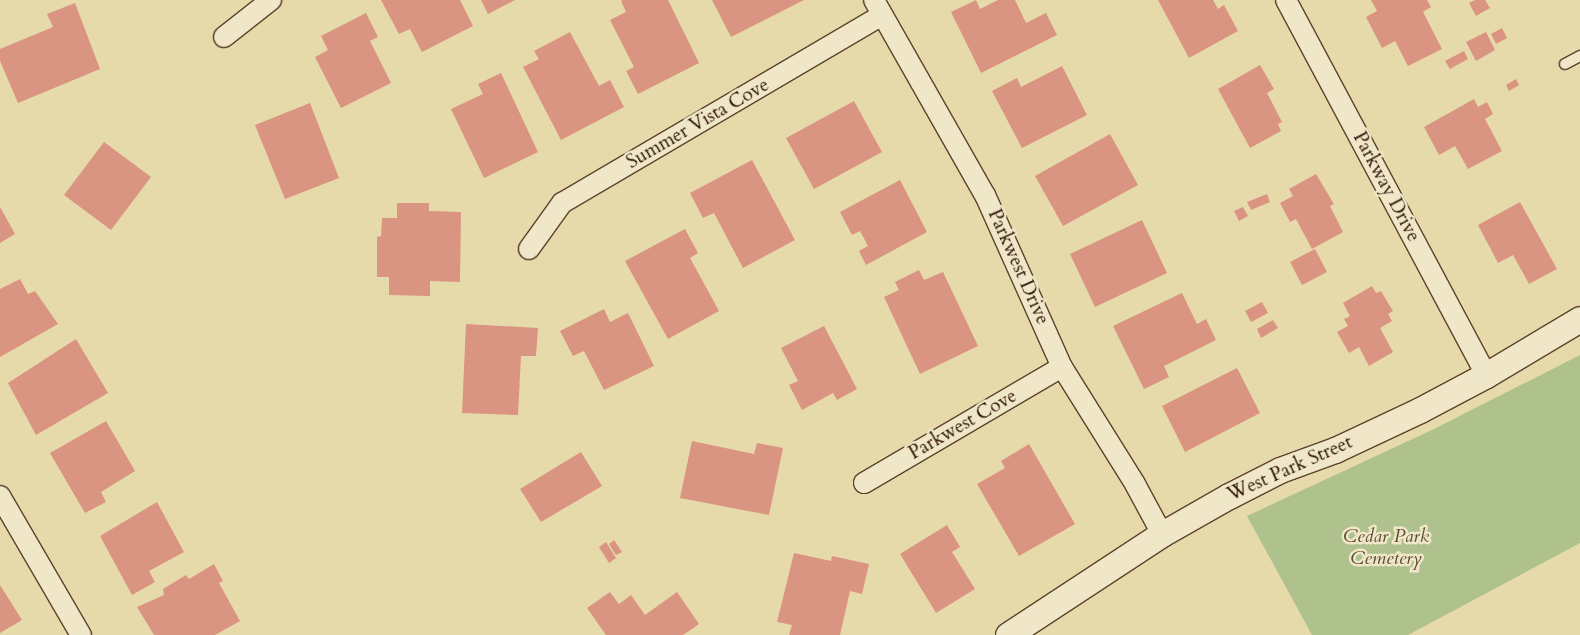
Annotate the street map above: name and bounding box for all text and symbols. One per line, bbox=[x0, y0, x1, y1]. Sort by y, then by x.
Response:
street label: Summer Vista Cove bbox=[623, 74, 773, 174]
street label: Parkway Drive bbox=[1348, 128, 1424, 246]
street label: Parkwest Drive bbox=[982, 206, 1054, 328]
street label: Parkwest Cove bbox=[905, 385, 1021, 465]
street label: West Park Street bbox=[1224, 431, 1356, 507]
park label: Cedar Park Cemetery bbox=[1343, 526, 1429, 570]

